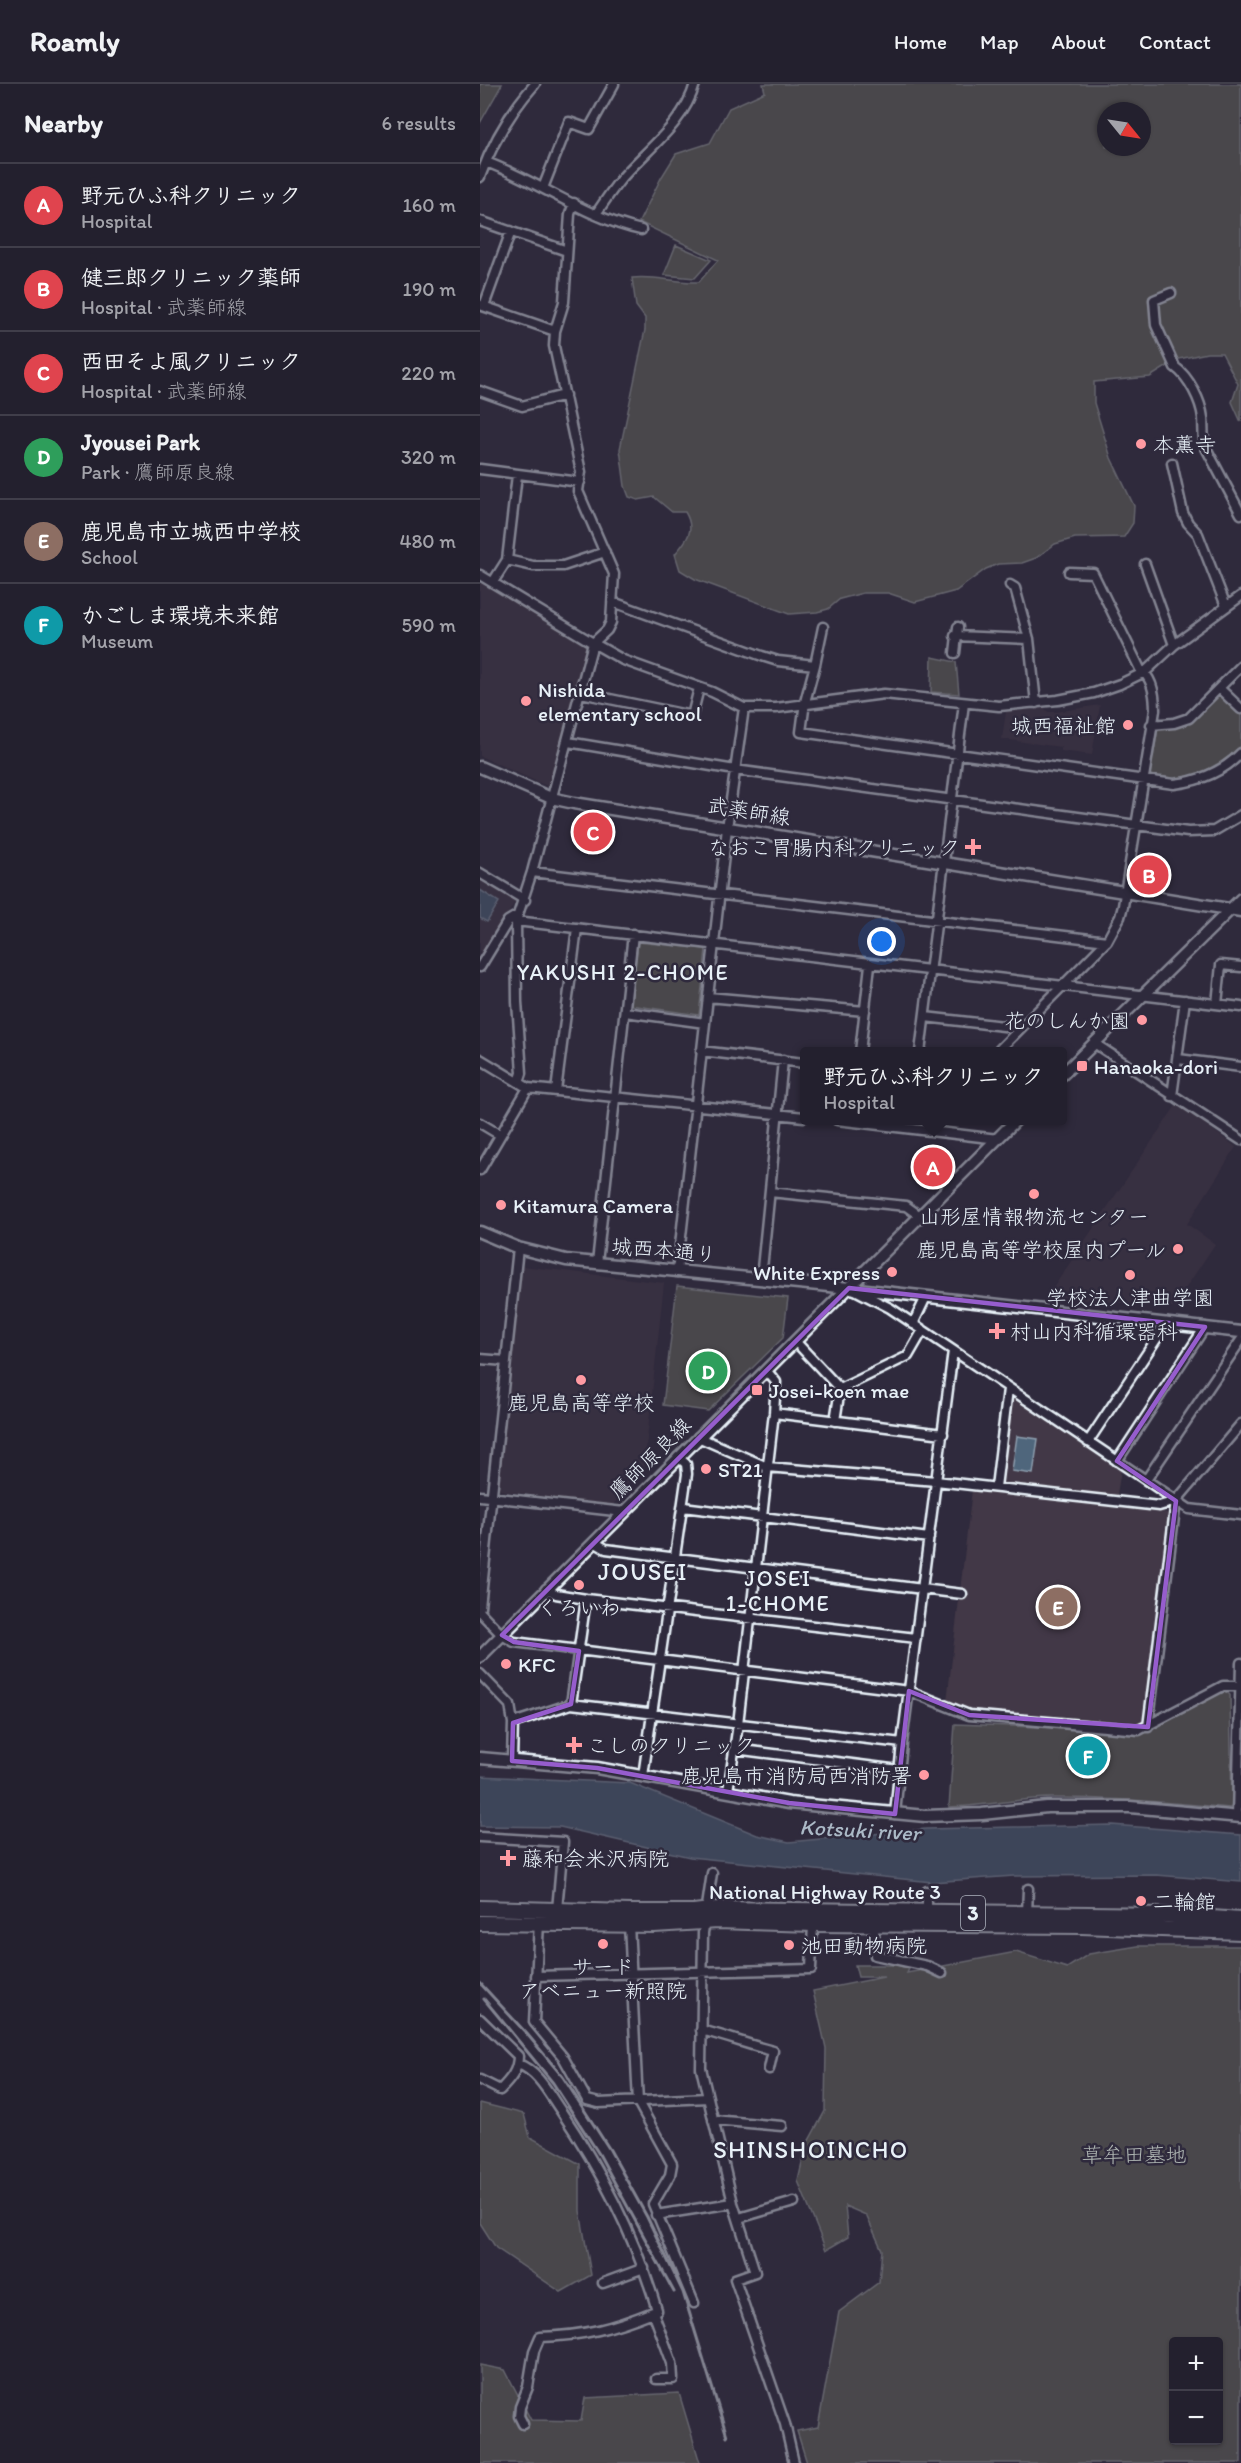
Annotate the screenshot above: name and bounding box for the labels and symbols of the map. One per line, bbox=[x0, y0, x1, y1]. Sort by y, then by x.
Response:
north arrow bbox=[1097, 102, 1151, 156]
place label: 本薫寺 bbox=[1153, 432, 1216, 457]
marker: 本薫寺 bbox=[1134, 437, 1148, 451]
place label: Nishida elementary school bbox=[538, 677, 702, 726]
marker: Nishida elementary school bbox=[519, 694, 533, 708]
place label: 城西福祉館 bbox=[1011, 713, 1116, 738]
marker: 城西福祉館 bbox=[1121, 718, 1135, 732]
street label: 武薬師線 bbox=[706, 792, 792, 830]
pin: C bbox=[574, 810, 612, 855]
place label: なおこ胃腸内科クリニック bbox=[708, 835, 960, 860]
marker: なおこ胃腸内科クリニック bbox=[964, 838, 982, 856]
pin: B bbox=[1130, 852, 1168, 898]
your location bbox=[867, 927, 896, 956]
district label: YAKUSHI 2-CHOME bbox=[517, 959, 729, 986]
place label: 花のしんか園 bbox=[1004, 1008, 1130, 1033]
marker: 花のしんか園 bbox=[1135, 1013, 1149, 1027]
place label: Hanaoka-dori bbox=[1094, 1054, 1218, 1079]
marker: Hanaoka-dori bbox=[1075, 1059, 1089, 1073]
pin: A bbox=[914, 1144, 952, 1190]
marker: 山形屋情報物流センター bbox=[1027, 1187, 1041, 1201]
place label: Kitamura Camera bbox=[513, 1193, 673, 1218]
marker: Kitamura Camera bbox=[494, 1198, 508, 1212]
place label: 山形屋情報物流センター bbox=[919, 1204, 1149, 1229]
street label: 城西本通り bbox=[611, 1233, 717, 1267]
place label: 鹿児島高等学校屋内プール bbox=[917, 1237, 1166, 1262]
marker: 鹿児島高等学校屋内プール bbox=[1171, 1242, 1185, 1256]
place label: White Express bbox=[753, 1260, 880, 1285]
marker: White Express bbox=[885, 1265, 899, 1279]
marker: 学校法人津曲学園 bbox=[1123, 1268, 1137, 1282]
place label: 学校法人津曲学園 bbox=[1046, 1285, 1214, 1310]
place label: 村山内科循環器科 bbox=[1010, 1319, 1178, 1344]
marker: 村山内科循環器科 bbox=[988, 1322, 1006, 1340]
pin: D bbox=[688, 1348, 728, 1394]
marker: 鹿児島高等学校 bbox=[574, 1373, 588, 1387]
place label: Josei-koen mae bbox=[769, 1378, 909, 1403]
marker: Josei-koen mae bbox=[750, 1383, 764, 1397]
place label: 鹿児島高等学校 bbox=[508, 1390, 655, 1415]
street label: 鷹師原良線 bbox=[604, 1412, 696, 1504]
place label: ST21 bbox=[718, 1457, 763, 1482]
marker: ST21 bbox=[699, 1462, 713, 1476]
district label: JOUSEI bbox=[598, 1557, 688, 1586]
district label: JOSEI 1-CHOME bbox=[726, 1565, 830, 1617]
marker: くろいわ bbox=[572, 1578, 586, 1592]
pin: E bbox=[1038, 1584, 1078, 1630]
place label: くろいわ bbox=[537, 1595, 621, 1620]
place label: KFC bbox=[518, 1652, 556, 1677]
marker: KFC bbox=[499, 1657, 513, 1671]
place label: こしのクリニック bbox=[587, 1733, 755, 1758]
pin: F bbox=[1068, 1734, 1108, 1778]
marker: こしのクリニック bbox=[565, 1736, 583, 1754]
place label: 鹿児島市消防局西消防署 bbox=[681, 1763, 912, 1788]
marker: 鹿児島市消防局西消防署 bbox=[917, 1768, 931, 1782]
water label: Kotsuki river bbox=[799, 1813, 923, 1847]
place label: 藤和会米沢病院 bbox=[522, 1846, 669, 1871]
marker: 藤和会米沢病院 bbox=[499, 1849, 517, 1867]
street label: National Highway Route 3 bbox=[709, 1879, 941, 1904]
place label: 二輪館 bbox=[1153, 1889, 1216, 1914]
marker: 二輪館 bbox=[1134, 1894, 1148, 1908]
road number: 3 bbox=[961, 1896, 985, 1930]
place label: 池田動物病院 bbox=[801, 1933, 927, 1958]
marker: サード アベニュー新照院 bbox=[596, 1937, 610, 1951]
marker: 池田動物病院 bbox=[782, 1938, 796, 1952]
place label: サード アベニュー新照院 bbox=[519, 1954, 687, 2003]
district label: SHINSHOINCHO bbox=[713, 2135, 909, 2164]
park label: 草牟田墓地 bbox=[1082, 2142, 1187, 2167]

